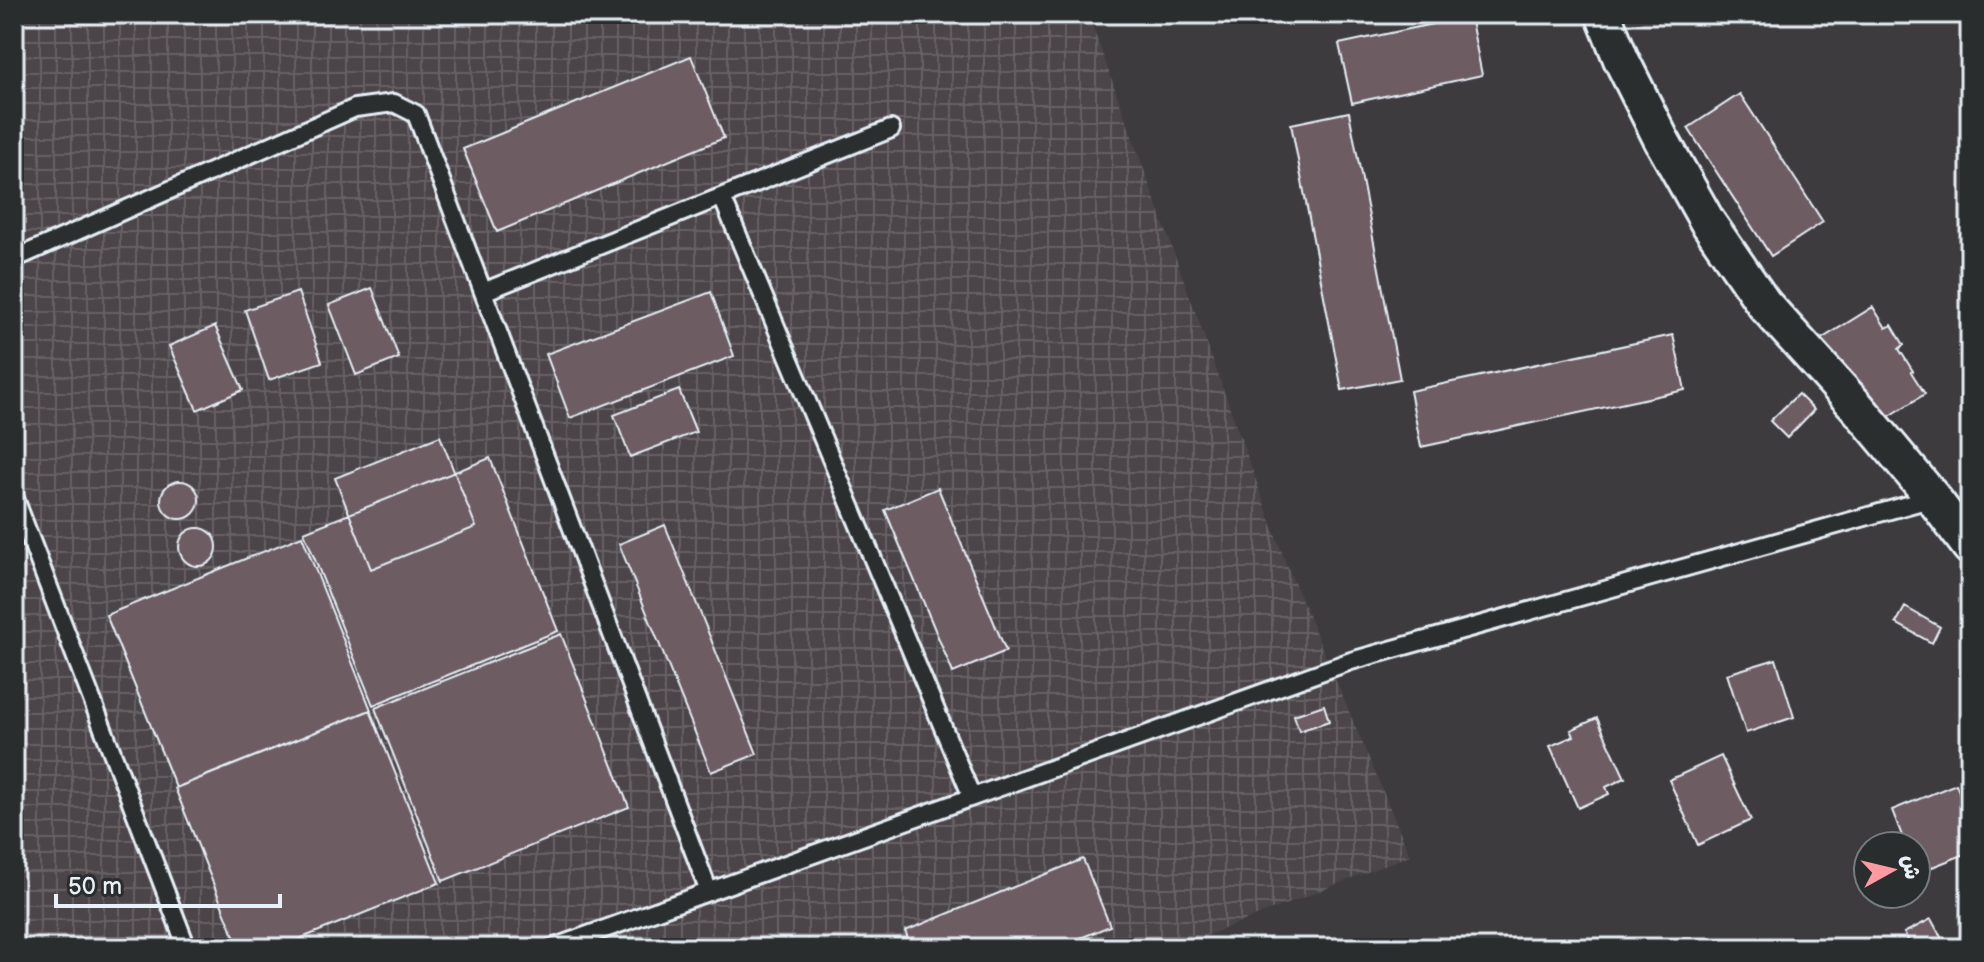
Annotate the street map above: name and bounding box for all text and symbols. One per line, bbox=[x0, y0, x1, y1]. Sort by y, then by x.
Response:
north arrow bbox=[1852, 830, 1932, 910]
text: ش bbox=[1895, 854, 1925, 881]
scale bar bbox=[56, 858, 280, 908]
text: 50 m bbox=[68, 872, 122, 901]

